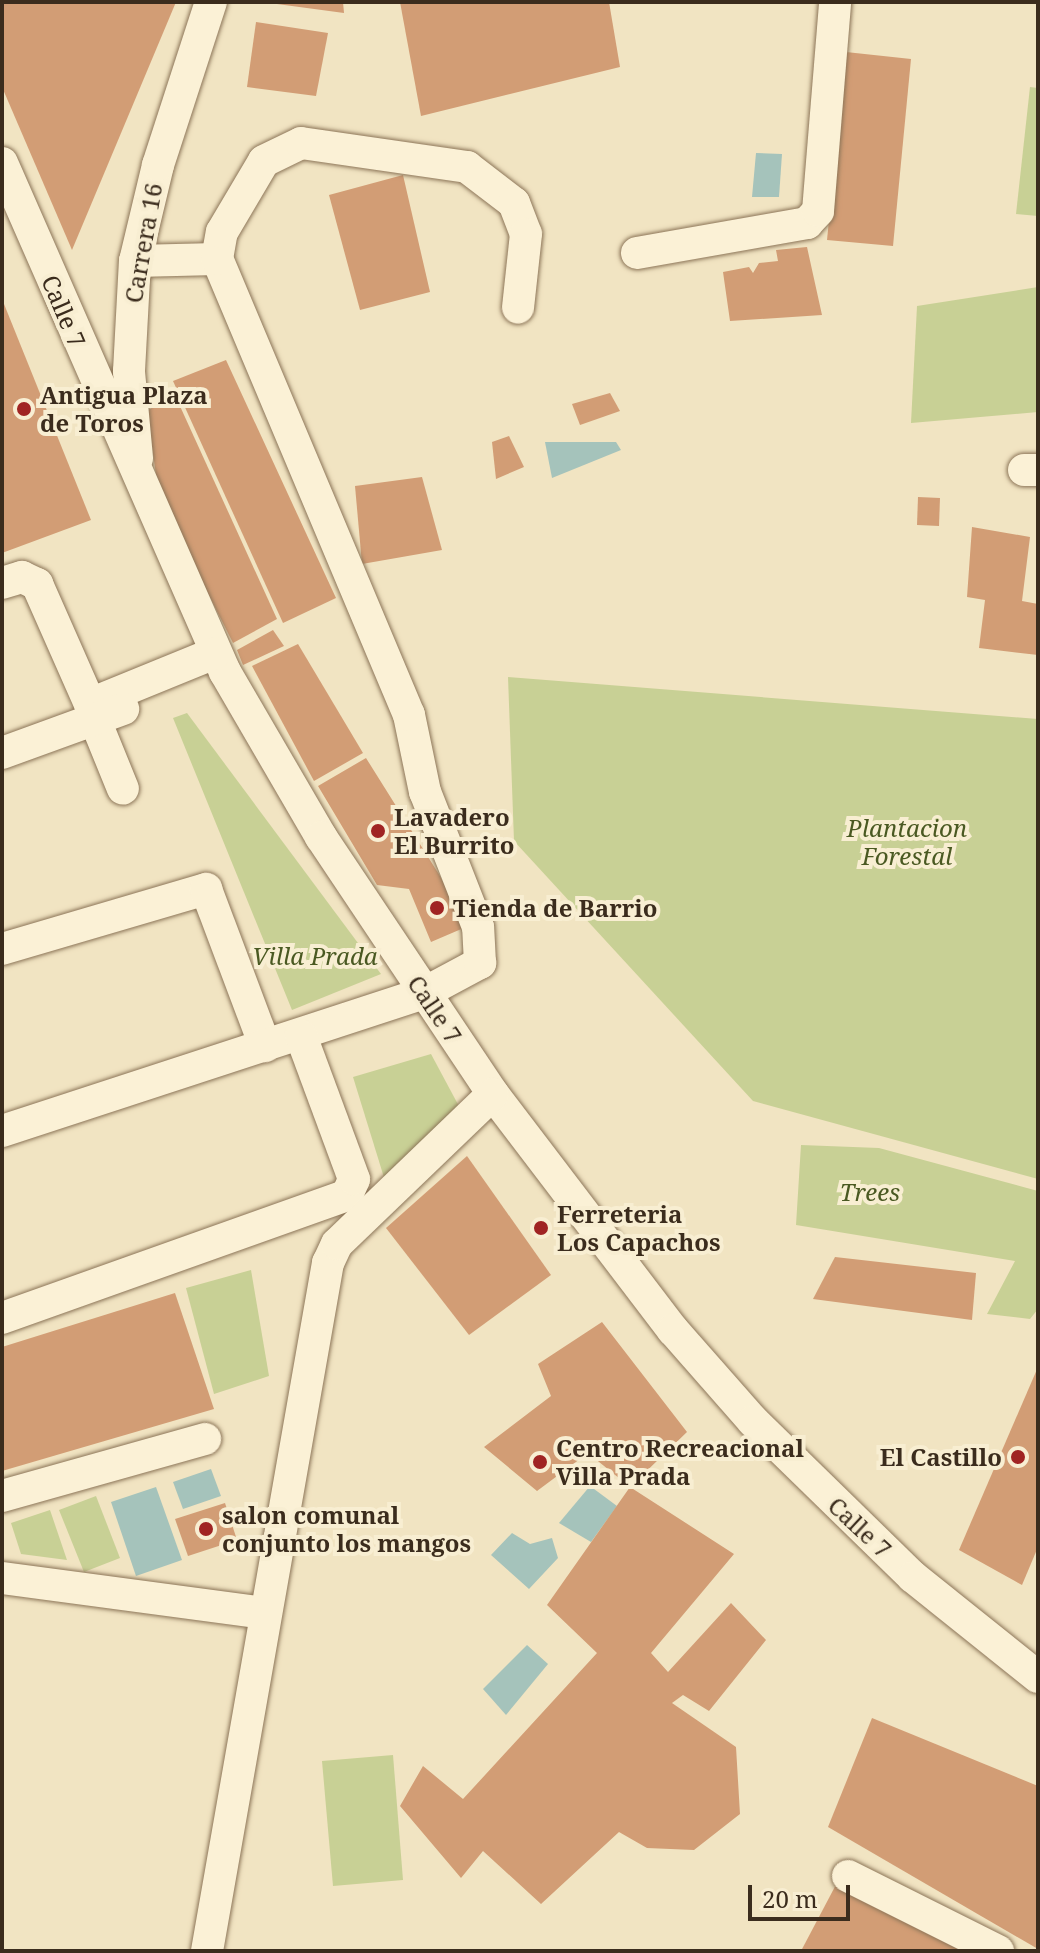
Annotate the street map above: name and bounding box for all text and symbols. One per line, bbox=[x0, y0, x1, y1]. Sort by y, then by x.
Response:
street label: Carrera 16 bbox=[118, 181, 168, 305]
street label: Calle 7 bbox=[36, 271, 92, 351]
place label: Antigua Plaza de Toros bbox=[40, 381, 208, 437]
marker: Antigua Plaza de Toros bbox=[15, 400, 33, 418]
place label: Lavadero El Burrito bbox=[394, 803, 515, 859]
park label: Plantacion Forestal bbox=[847, 814, 967, 870]
marker: Lavadero El Burrito bbox=[369, 822, 387, 840]
place label: Tienda de Barrio bbox=[453, 894, 657, 922]
marker: Tienda de Barrio bbox=[428, 899, 446, 917]
park label: Villa Prada bbox=[252, 942, 378, 970]
street label: Calle 7 bbox=[402, 970, 468, 1048]
park label: Trees bbox=[840, 1178, 900, 1206]
place label: Ferreteria Los Capachos bbox=[557, 1200, 720, 1256]
marker: Ferreteria Los Capachos bbox=[532, 1219, 550, 1237]
place label: Centro Recreacional Villa Prada bbox=[556, 1434, 804, 1490]
place label: El Castillo bbox=[880, 1443, 1002, 1471]
marker: El Castillo bbox=[1009, 1448, 1027, 1466]
marker: Centro Recreacional Villa Prada bbox=[531, 1453, 549, 1471]
street label: Calle 7 bbox=[823, 1491, 897, 1563]
place label: salon comunal conjunto los mangos bbox=[222, 1501, 471, 1557]
marker: salon comunal conjunto los mangos bbox=[197, 1520, 215, 1538]
scale bar bbox=[752, 1869, 854, 1919]
text: 20 m bbox=[762, 1882, 818, 1915]

